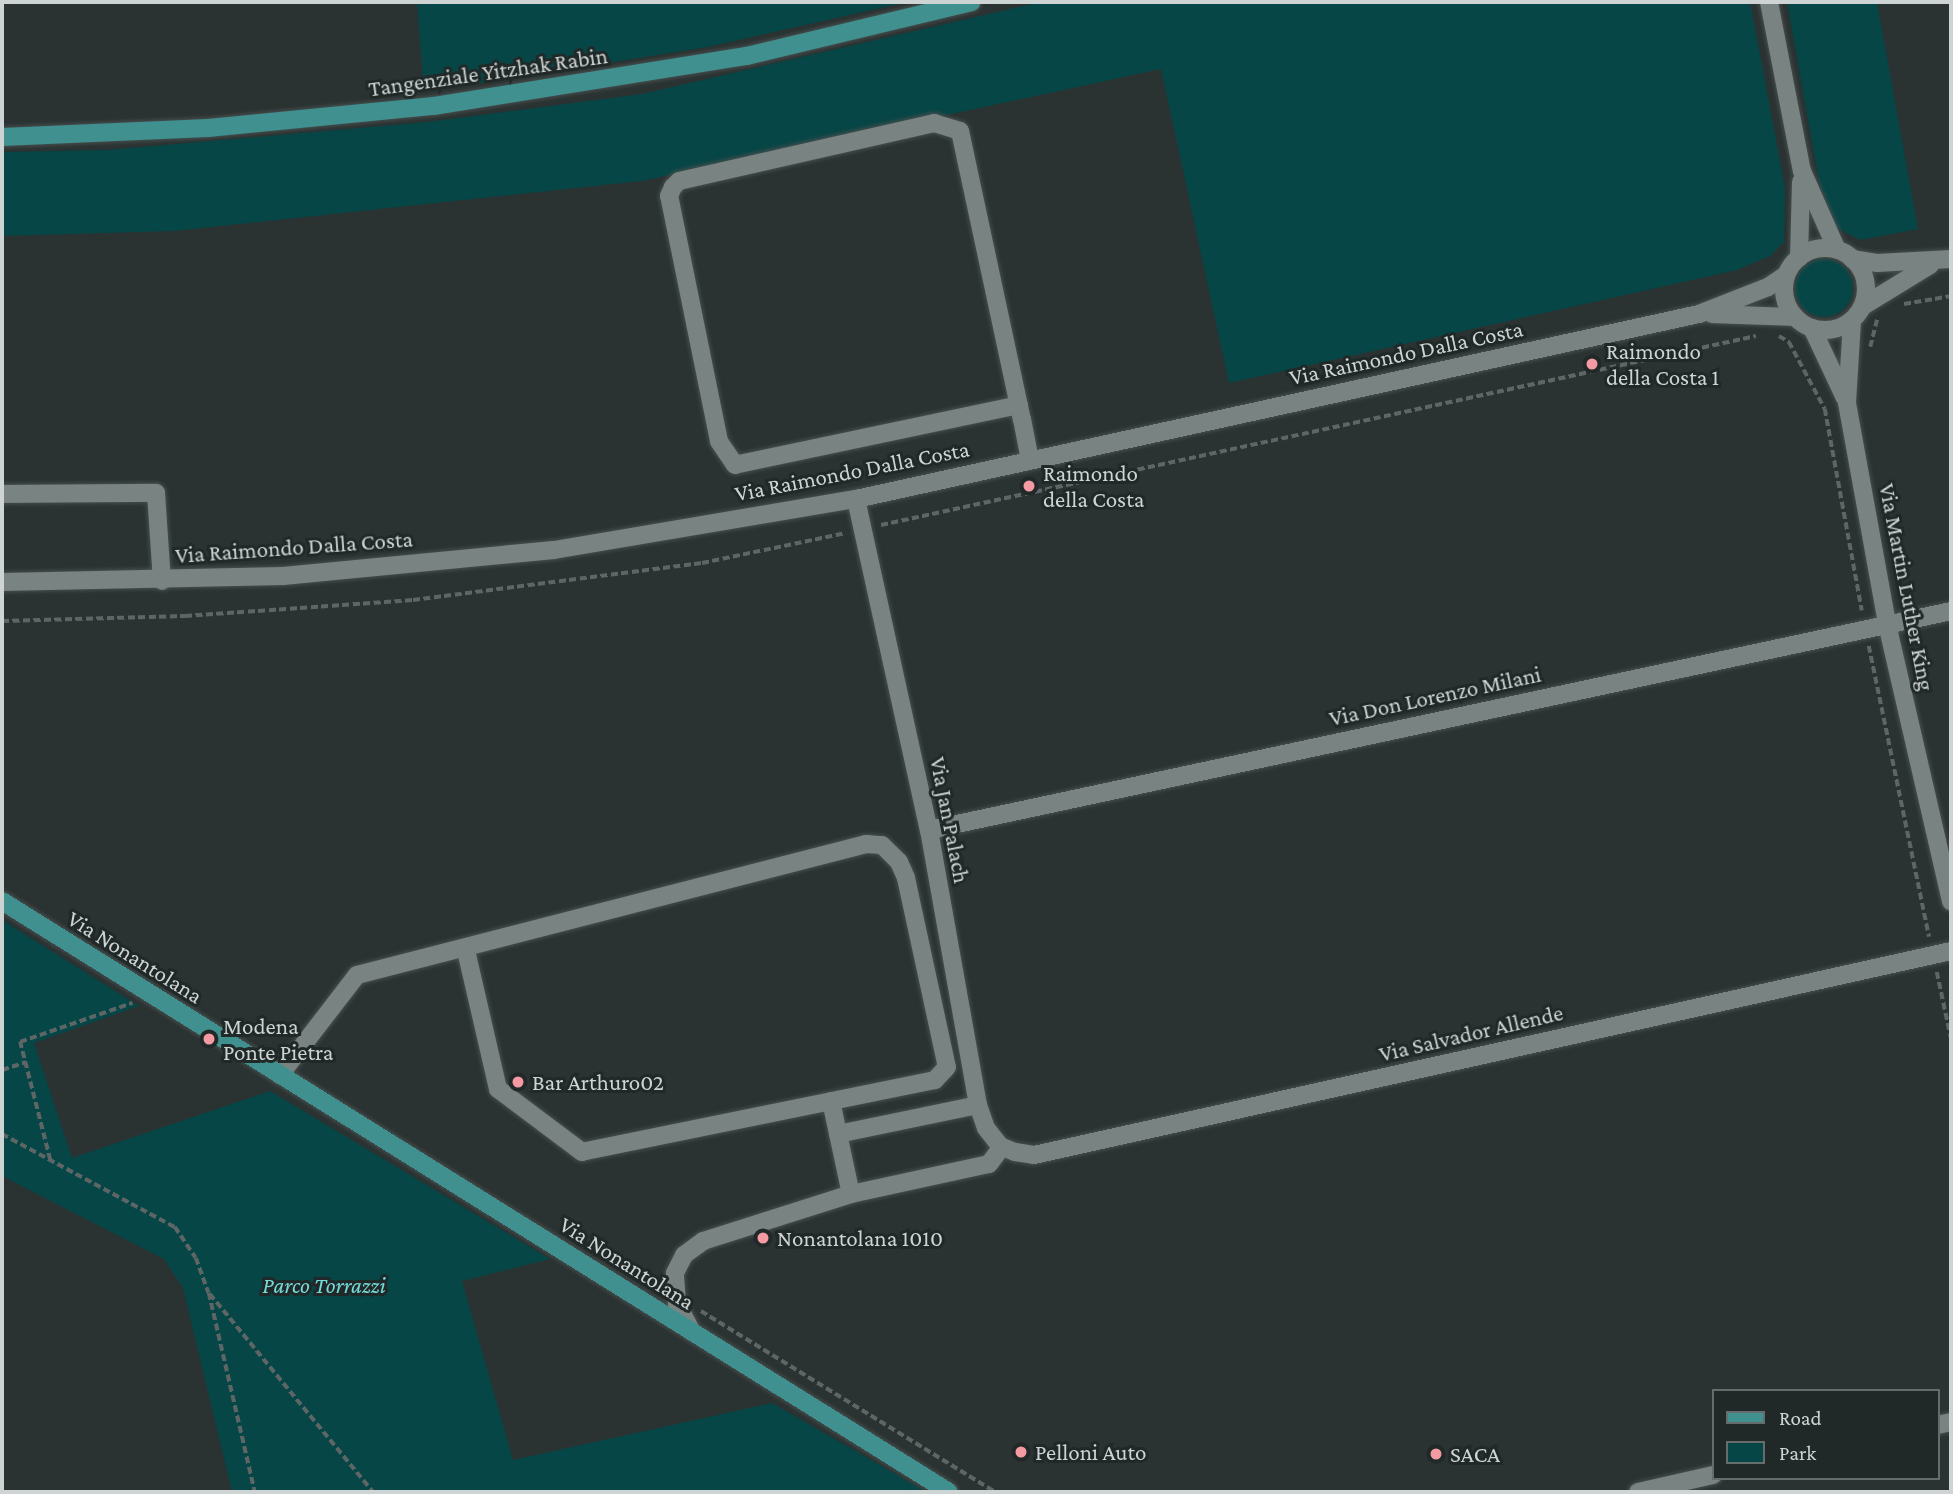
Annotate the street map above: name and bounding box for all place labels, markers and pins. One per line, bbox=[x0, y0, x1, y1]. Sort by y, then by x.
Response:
place label: Raimondo della Costa 1 bbox=[1606, 337, 1719, 391]
marker: Raimondo della Costa 1 bbox=[1584, 356, 1600, 372]
place label: Raimondo della Costa bbox=[1043, 459, 1144, 513]
marker: Raimondo della Costa bbox=[1021, 478, 1037, 494]
place label: Modena Ponte Pietra bbox=[223, 1012, 333, 1066]
marker: Modena Ponte Pietra bbox=[201, 1031, 217, 1047]
place label: Bar Arthuro02 bbox=[532, 1068, 664, 1096]
marker: Bar Arthuro02 bbox=[510, 1074, 526, 1090]
place label: Nonantolana 1010 bbox=[777, 1224, 943, 1252]
marker: Nonantolana 1010 bbox=[755, 1230, 771, 1246]
place label: Pelloni Auto bbox=[1035, 1438, 1146, 1466]
place label: SACA bbox=[1450, 1440, 1500, 1468]
marker: Pelloni Auto bbox=[1013, 1444, 1029, 1460]
marker: SACA bbox=[1428, 1446, 1444, 1462]

